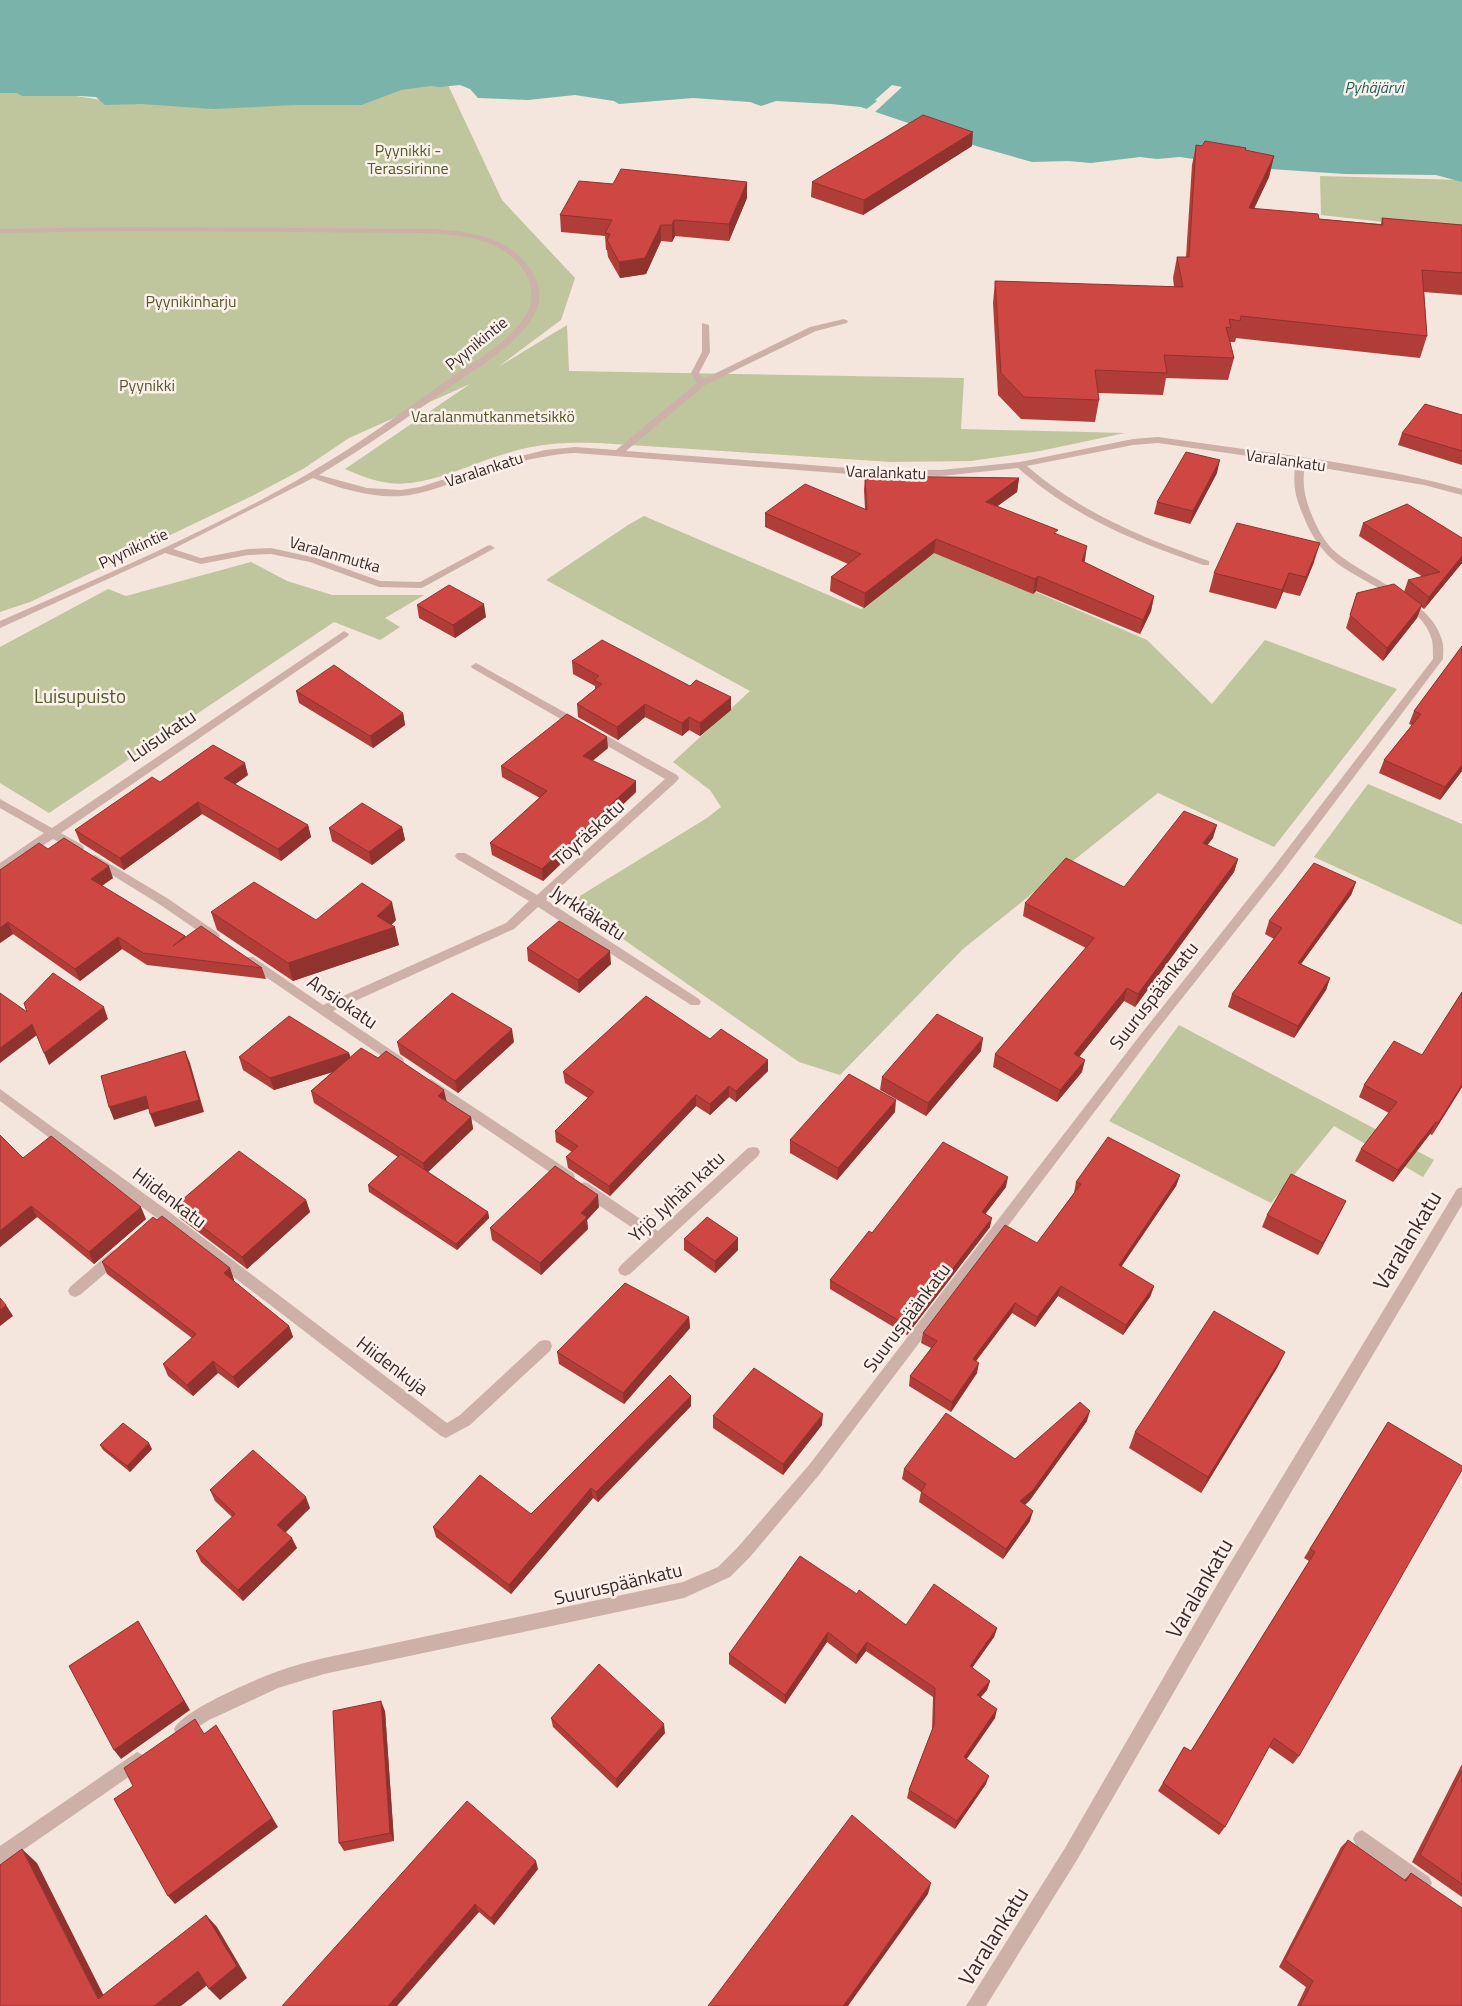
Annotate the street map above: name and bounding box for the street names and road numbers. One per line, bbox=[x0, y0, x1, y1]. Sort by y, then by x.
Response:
street label: Pyynikintie bbox=[440, 310, 512, 376]
street label: Varalankatu bbox=[1244, 443, 1328, 477]
street label: Varalankatu bbox=[442, 445, 526, 493]
street label: Varalankatu bbox=[845, 459, 927, 485]
street label: Pyynikintie bbox=[94, 521, 172, 575]
street label: Varalanmutka bbox=[287, 530, 383, 578]
street label: Luisukatu bbox=[121, 701, 201, 769]
street label: Töyräskatu bbox=[546, 792, 630, 872]
street label: Jyrkkäkatu bbox=[546, 877, 632, 947]
street label: Suuruspäänkatu bbox=[1101, 935, 1205, 1055]
street label: Ansiokatu bbox=[302, 967, 384, 1035]
street label: Yrjö Jylhän katu bbox=[621, 1144, 731, 1248]
street label: Hiidenkatu bbox=[127, 1159, 213, 1235]
street label: Varalankatu bbox=[1364, 1184, 1450, 1296]
street label: Suuruspäänkatu bbox=[855, 1256, 957, 1378]
street label: Hiidenkuja bbox=[351, 1328, 436, 1402]
street label: Varalankatu bbox=[1157, 1532, 1241, 1644]
street label: Suuruspäänkatu bbox=[551, 1554, 685, 1612]
street label: Varalankatu bbox=[949, 1880, 1037, 1992]

